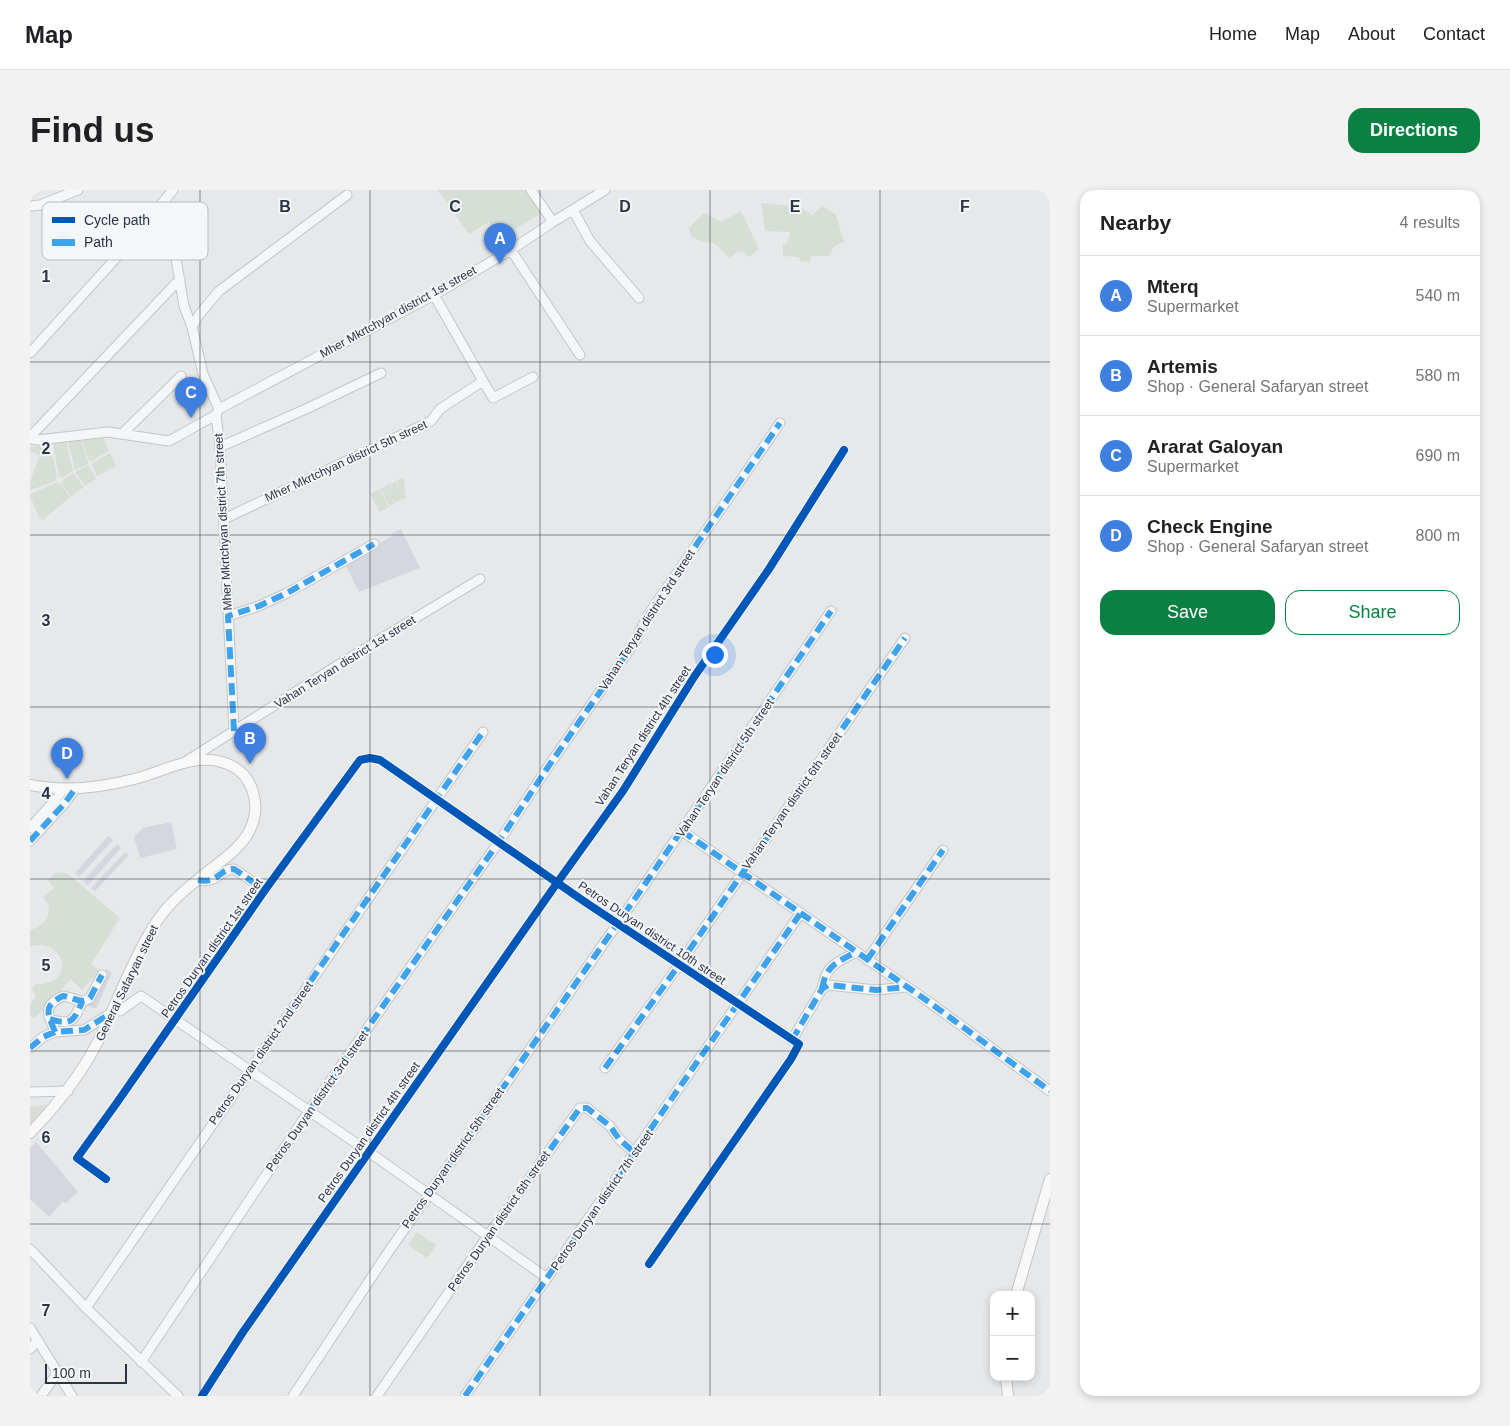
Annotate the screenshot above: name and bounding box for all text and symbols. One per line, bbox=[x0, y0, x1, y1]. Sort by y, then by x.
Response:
text: Map bbox=[25, 21, 73, 48]
text: Home bbox=[1209, 24, 1257, 44]
text: Map bbox=[1285, 24, 1320, 44]
text: About bbox=[1348, 24, 1395, 44]
text: Contact bbox=[1423, 24, 1485, 44]
button: Directions bbox=[1348, 108, 1480, 153]
text: Find us bbox=[30, 110, 154, 149]
text: B bbox=[279, 198, 291, 215]
text: C bbox=[449, 198, 461, 215]
text: D bbox=[619, 198, 631, 215]
text: E bbox=[790, 198, 801, 215]
text: F bbox=[960, 198, 970, 215]
legend bbox=[42, 202, 208, 260]
text: Nearby bbox=[1100, 211, 1171, 234]
text: Cycle path bbox=[84, 212, 150, 228]
text: 4 results bbox=[1400, 214, 1460, 231]
pin: A bbox=[484, 223, 516, 264]
text: Path bbox=[84, 234, 113, 250]
street label: Mher Mkrtchyan district 1st street bbox=[317, 263, 479, 361]
text: 1 bbox=[42, 268, 51, 285]
text: Mterq bbox=[1147, 276, 1199, 297]
text: A bbox=[1110, 287, 1122, 304]
text: 540 m bbox=[1416, 287, 1460, 304]
text: Supermarket bbox=[1147, 298, 1239, 315]
text: Artemis bbox=[1147, 356, 1218, 377]
text: B bbox=[1110, 367, 1122, 384]
text: 580 m bbox=[1416, 367, 1460, 384]
pin: C bbox=[175, 377, 207, 418]
text: Shop · General Safaryan street bbox=[1147, 378, 1368, 395]
street label: Mher Mkrtchyan district 5th street bbox=[263, 417, 430, 505]
street label: Mher Mkrtchyan district 7th street bbox=[211, 432, 235, 611]
text: Ararat Galoyan bbox=[1147, 436, 1283, 457]
text: 2 bbox=[42, 440, 51, 457]
text: C bbox=[1110, 447, 1122, 464]
text: 690 m bbox=[1416, 447, 1460, 464]
text: Supermarket bbox=[1147, 458, 1239, 475]
text: Check Engine bbox=[1147, 516, 1273, 537]
text: D bbox=[1110, 527, 1122, 544]
text: 800 m bbox=[1416, 527, 1460, 544]
text: Shop · General Safaryan street bbox=[1147, 538, 1368, 555]
street label: Vahan Teryan district 3rd street bbox=[596, 546, 698, 693]
button: Save bbox=[1100, 590, 1275, 635]
button: Share bbox=[1285, 590, 1460, 635]
text: 3 bbox=[42, 612, 51, 629]
street label: Vahan Teryan district 1st street bbox=[272, 612, 419, 711]
your location bbox=[702, 642, 728, 668]
street label: Vahan Teryan district 4th street bbox=[592, 663, 694, 809]
street label: Vahan Teryan district 5th street bbox=[673, 695, 777, 840]
pin: B bbox=[234, 723, 266, 764]
street label: Vahan Teryan district 6th street bbox=[739, 729, 845, 872]
pin: D bbox=[51, 738, 83, 779]
text: 4 bbox=[42, 785, 51, 802]
street label: Petros Duryan district 1st street bbox=[158, 875, 266, 1021]
street label: Petros Duryan district 10th street bbox=[576, 878, 729, 988]
street label: General Safaryan street bbox=[93, 922, 162, 1043]
text: 5 bbox=[42, 957, 51, 974]
street label: Petros Duryan district 2nd street bbox=[206, 978, 316, 1127]
street label: Petros Duryan district 3rd street bbox=[263, 1027, 372, 1174]
street label: Petros Duryan district 4th street bbox=[315, 1059, 423, 1205]
street label: Petros Duryan district 5th street bbox=[399, 1085, 507, 1231]
street label: Petros Duryan district 7th street bbox=[548, 1127, 656, 1273]
text: 6 bbox=[42, 1129, 51, 1146]
street label: Petros Duryan district 6th street bbox=[445, 1148, 553, 1294]
map controls bbox=[990, 1291, 1035, 1381]
button: + bbox=[990, 1291, 1035, 1336]
text: 7 bbox=[42, 1302, 51, 1319]
button: − bbox=[990, 1336, 1035, 1381]
scale bar bbox=[45, 1361, 128, 1384]
text: 100 m bbox=[52, 1365, 91, 1381]

